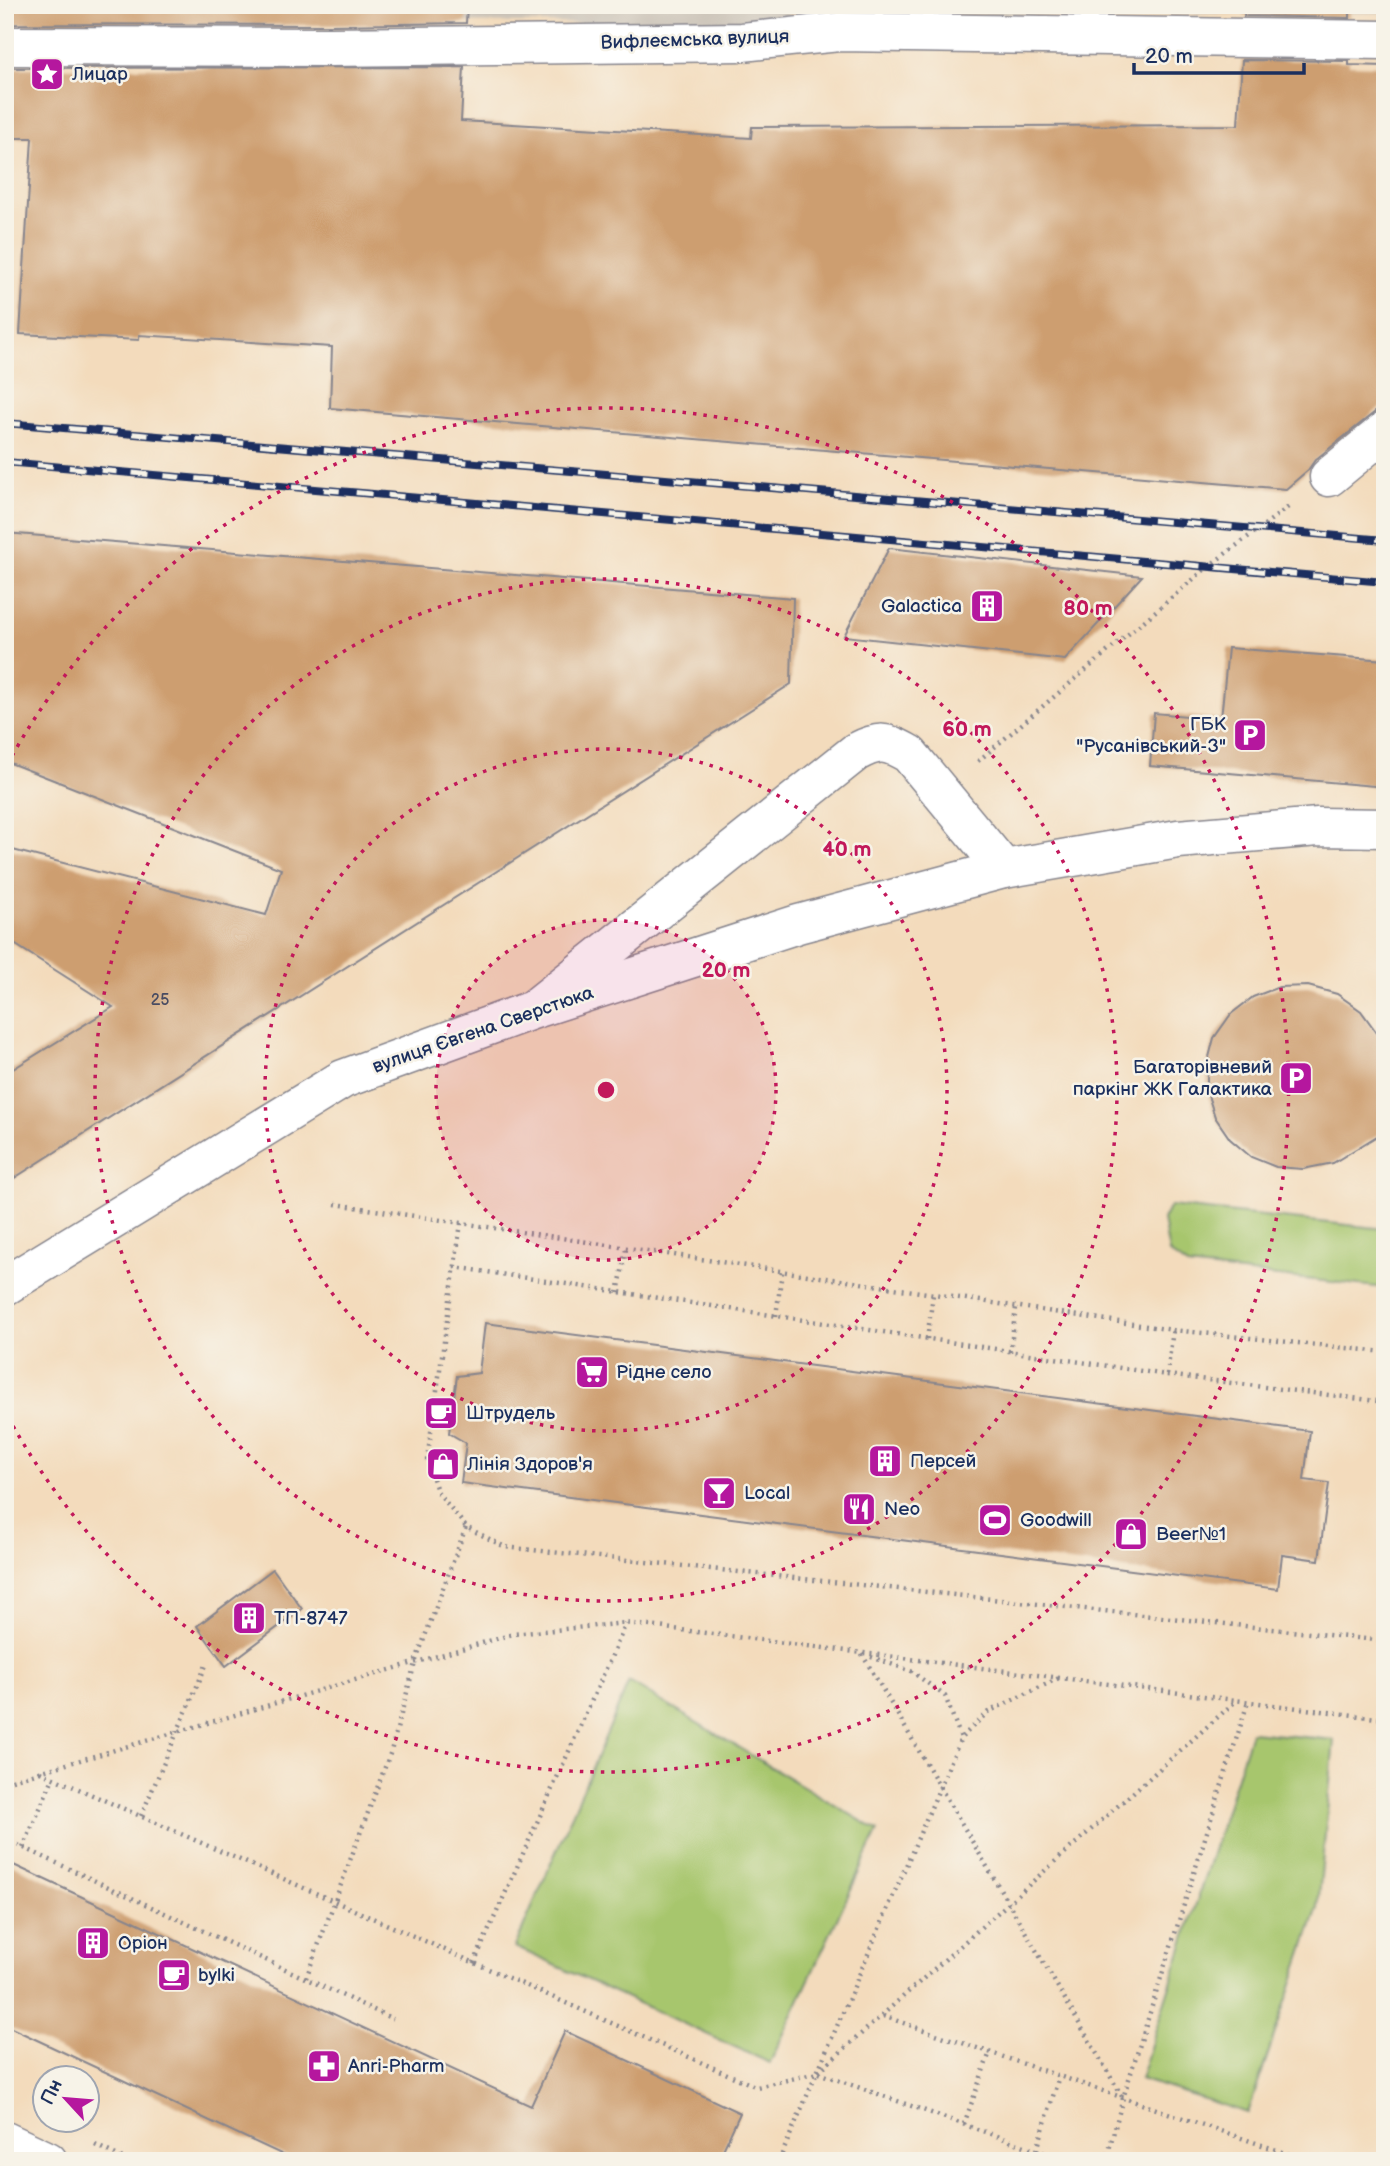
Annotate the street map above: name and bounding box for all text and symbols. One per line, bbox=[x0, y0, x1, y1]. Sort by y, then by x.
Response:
street label: Вифлеємська вулиця bbox=[600, 25, 790, 55]
scale bar bbox=[1134, 32, 1304, 76]
text: 20 m bbox=[1145, 44, 1193, 69]
place icon: Лицар bbox=[28, 55, 66, 93]
place label: Лицар bbox=[71, 63, 128, 86]
building icon: Galactica bbox=[968, 587, 1006, 625]
place label: Galactica bbox=[881, 595, 962, 618]
text: 80 m bbox=[1063, 596, 1113, 621]
place label: ГБК "Русанівський-3" bbox=[1076, 713, 1227, 758]
parking icon: ГБК "Русанівський-3" bbox=[1231, 716, 1269, 754]
text: 60 m bbox=[942, 717, 992, 742]
text: 40 m bbox=[822, 837, 872, 862]
text: 20 m bbox=[702, 958, 750, 983]
street label: вулиця Євгена Сверстюка bbox=[369, 981, 597, 1079]
house number: 25 bbox=[151, 991, 169, 1010]
place label: Багаторівневий паркінг ЖК Галактика bbox=[1073, 1056, 1272, 1101]
parking icon: Багаторівневий паркінг ЖК Галактика bbox=[1277, 1059, 1315, 1097]
centre of rings bbox=[594, 1078, 618, 1102]
supermarket icon: Рідне село bbox=[573, 1353, 611, 1391]
place label: Рідне село bbox=[616, 1361, 711, 1384]
cafe icon: Штрудель bbox=[422, 1394, 460, 1432]
place label: Штрудель bbox=[466, 1402, 556, 1425]
building icon: Персей bbox=[866, 1442, 904, 1480]
shop icon: Лінія Здоров'я bbox=[424, 1445, 462, 1483]
place label: Персей bbox=[910, 1450, 976, 1473]
place label: Лінія Здоров'я bbox=[466, 1453, 593, 1476]
bar icon: Local bbox=[700, 1474, 738, 1512]
place label: Local bbox=[744, 1482, 790, 1505]
restaurant icon: Neo bbox=[840, 1490, 878, 1528]
place label: Neo bbox=[884, 1498, 920, 1521]
sports icon: Goodwill bbox=[976, 1501, 1014, 1539]
place label: Goodwill bbox=[1020, 1509, 1092, 1532]
shop icon: Beer№1 bbox=[1112, 1515, 1150, 1553]
place label: Beer№1 bbox=[1156, 1523, 1226, 1546]
building icon: ТП-8747 bbox=[230, 1599, 268, 1637]
place label: ТП-8747 bbox=[274, 1607, 348, 1630]
building icon: Оріон bbox=[74, 1924, 112, 1962]
place label: Оріон bbox=[118, 1932, 168, 1955]
cafe icon: bylki bbox=[155, 1956, 193, 1994]
place label: bylki bbox=[198, 1964, 235, 1987]
pharmacy icon: Anri-Pharm bbox=[305, 2047, 343, 2085]
place label: Anri-Pharm bbox=[348, 2055, 444, 2078]
north arrow bbox=[32, 2064, 102, 2134]
text: Пн bbox=[36, 2076, 68, 2109]

